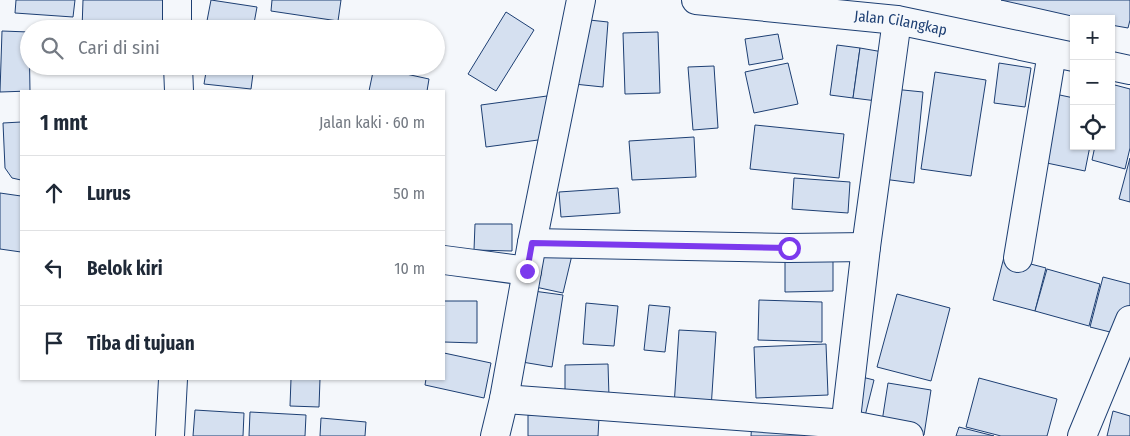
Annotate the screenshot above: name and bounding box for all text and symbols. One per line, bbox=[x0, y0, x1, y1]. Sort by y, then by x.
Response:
street label: Jalan Cilangkap bbox=[853, 7, 949, 39]
map controls bbox=[1070, 15, 1115, 150]
button: + bbox=[1070, 15, 1115, 60]
search box bbox=[20, 20, 445, 75]
icon: search bbox=[38, 34, 66, 62]
text: Cari di sini bbox=[78, 36, 160, 59]
button: − bbox=[1070, 60, 1115, 105]
button: locate bbox=[1070, 105, 1115, 150]
text: 1 mnt bbox=[40, 110, 88, 136]
text: Jalan kaki · 60 m bbox=[319, 113, 425, 132]
icon: ahead bbox=[40, 179, 68, 207]
text: Lurus bbox=[87, 182, 131, 205]
text: 50 m bbox=[393, 184, 425, 203]
route start bbox=[778, 237, 801, 260]
icon: left bbox=[40, 254, 68, 282]
text: Belok kiri bbox=[87, 257, 163, 280]
text: 10 m bbox=[394, 259, 425, 278]
route end bbox=[516, 260, 539, 283]
icon: arrive bbox=[40, 329, 68, 357]
text: Tiba di tujuan bbox=[87, 332, 195, 355]

